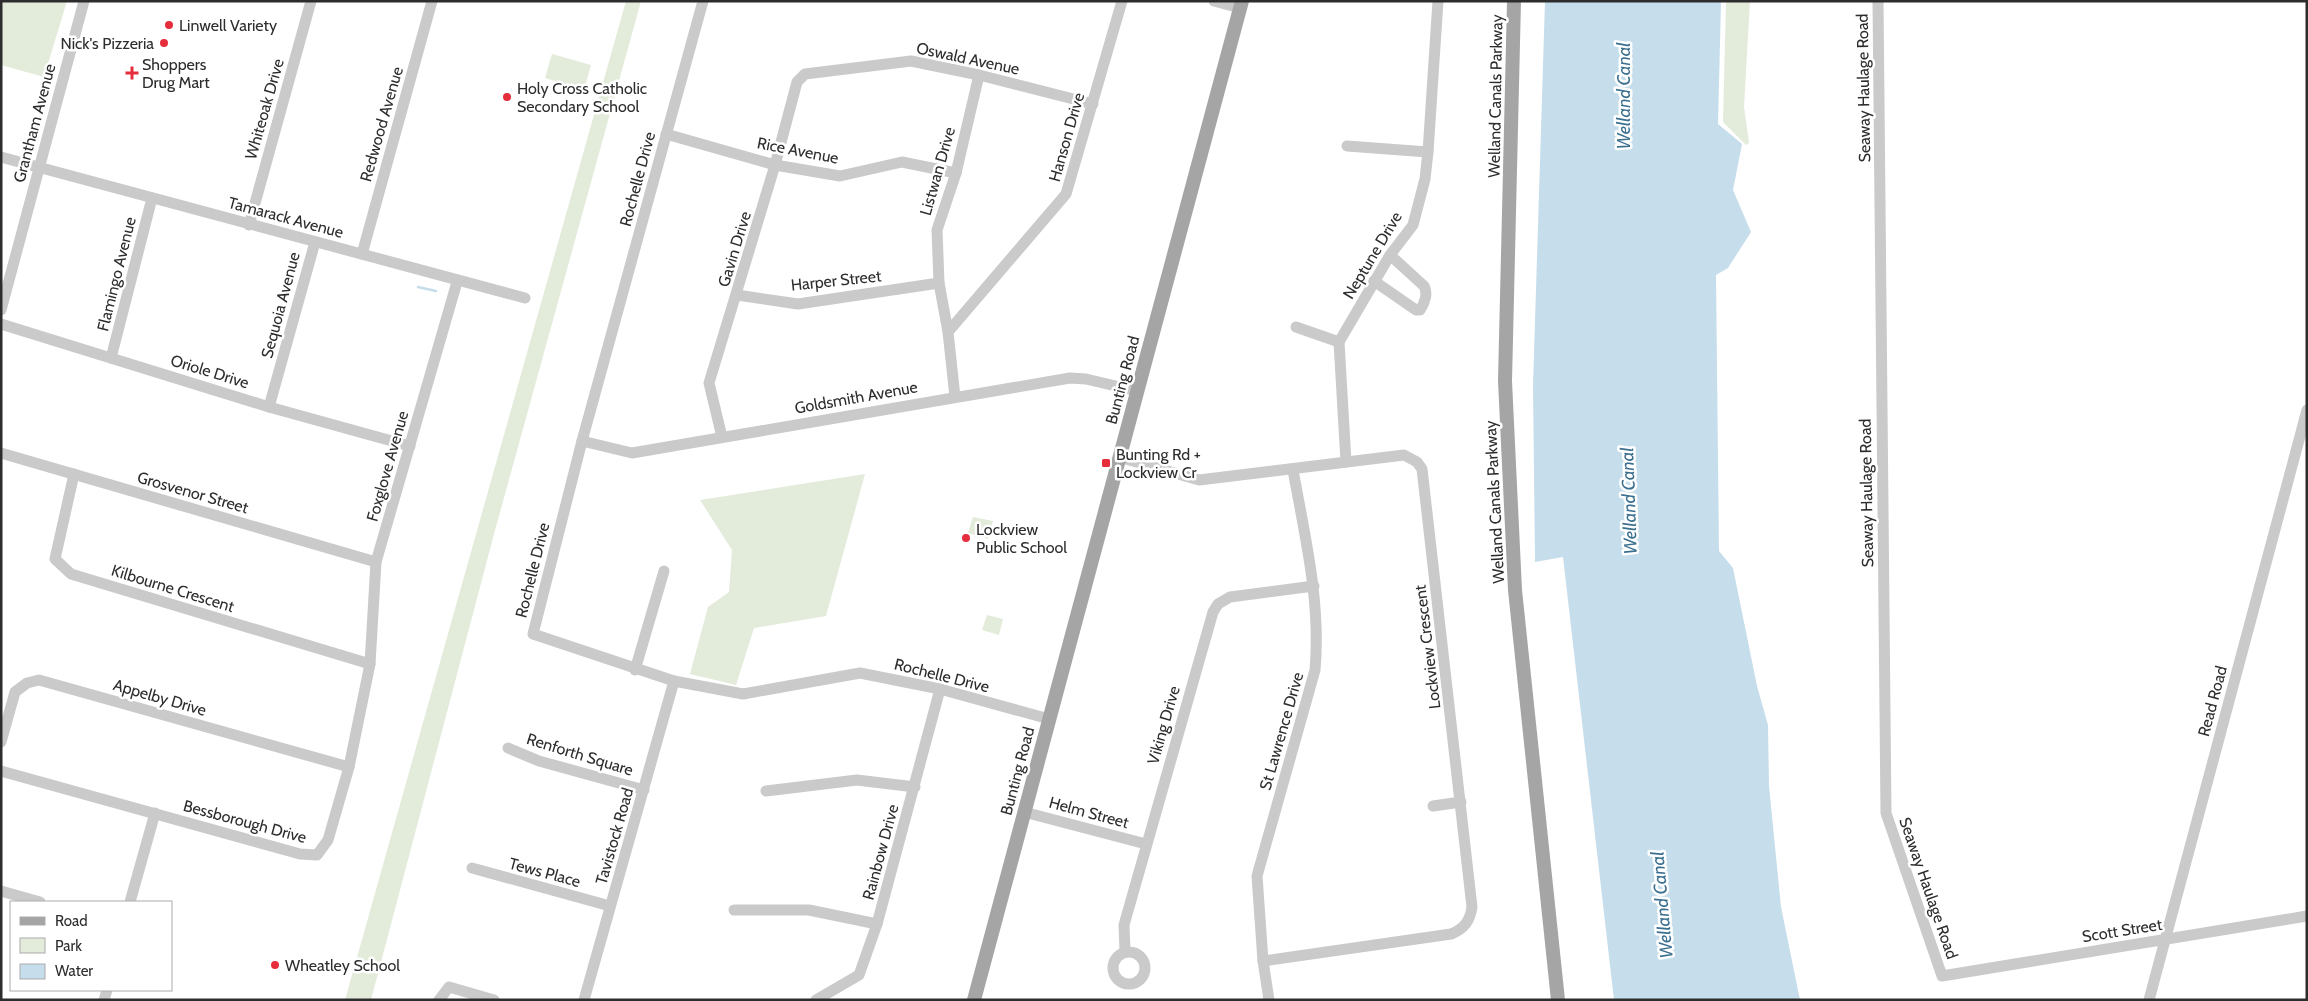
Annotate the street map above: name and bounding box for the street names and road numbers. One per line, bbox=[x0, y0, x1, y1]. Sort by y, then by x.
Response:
street label: Seaway Haulage Road bbox=[1853, 13, 1874, 162]
street label: Welland Canals Parkway bbox=[1485, 14, 1506, 178]
street label: Oswald Avenue bbox=[915, 38, 1021, 79]
street label: Whiteoak Drive bbox=[241, 57, 288, 162]
street label: Grantham Avenue bbox=[9, 62, 59, 185]
street label: Redwood Avenue bbox=[356, 64, 407, 184]
street label: Hanson Drive bbox=[1045, 90, 1088, 184]
street label: Listwan Drive bbox=[916, 125, 959, 218]
street label: Rochelle Drive bbox=[616, 130, 659, 229]
street label: Rice Avenue bbox=[756, 133, 840, 168]
street label: Tamarack Avenue bbox=[226, 193, 345, 242]
street label: Neptune Drive bbox=[1339, 208, 1406, 302]
street label: Gavin Drive bbox=[714, 209, 755, 289]
street label: Flamingo Avenue bbox=[93, 215, 140, 333]
street label: Sequoia Avenue bbox=[257, 250, 304, 360]
street label: Harper Street bbox=[790, 266, 883, 295]
street label: Bunting Road bbox=[1102, 334, 1143, 426]
street label: Oriole Drive bbox=[168, 351, 251, 392]
street label: Goldsmith Avenue bbox=[793, 377, 919, 418]
street label: Foxglove Avenue bbox=[363, 409, 412, 524]
street label: Seaway Haulage Road bbox=[1856, 418, 1877, 567]
street label: Welland Canals Parkway bbox=[1481, 420, 1508, 584]
street label: Grosvenor Street bbox=[135, 468, 251, 518]
street label: Rochelle Drive bbox=[511, 521, 553, 620]
street label: Kilbourne Crescent bbox=[109, 561, 237, 616]
street label: Lockview Crescent bbox=[1410, 583, 1445, 710]
street label: Rochelle Drive bbox=[892, 654, 991, 696]
street label: Read Road bbox=[2194, 664, 2231, 739]
street label: St Lawrence Drive bbox=[1256, 670, 1307, 792]
street label: Appelby Drive bbox=[111, 675, 209, 720]
street label: Viking Drive bbox=[1143, 684, 1184, 767]
street label: Bunting Road bbox=[997, 725, 1038, 817]
street label: Renforth Square bbox=[524, 729, 635, 780]
street label: Tavistock Road bbox=[592, 786, 637, 887]
street label: Helm Street bbox=[1047, 793, 1131, 832]
street label: Bessborough Drive bbox=[181, 796, 309, 847]
street label: Rainbow Drive bbox=[859, 802, 902, 902]
street label: Seaway Haulage Road bbox=[1895, 815, 1962, 962]
street label: Tews Place bbox=[507, 854, 583, 891]
street label: Scott Street bbox=[2081, 915, 2164, 946]

